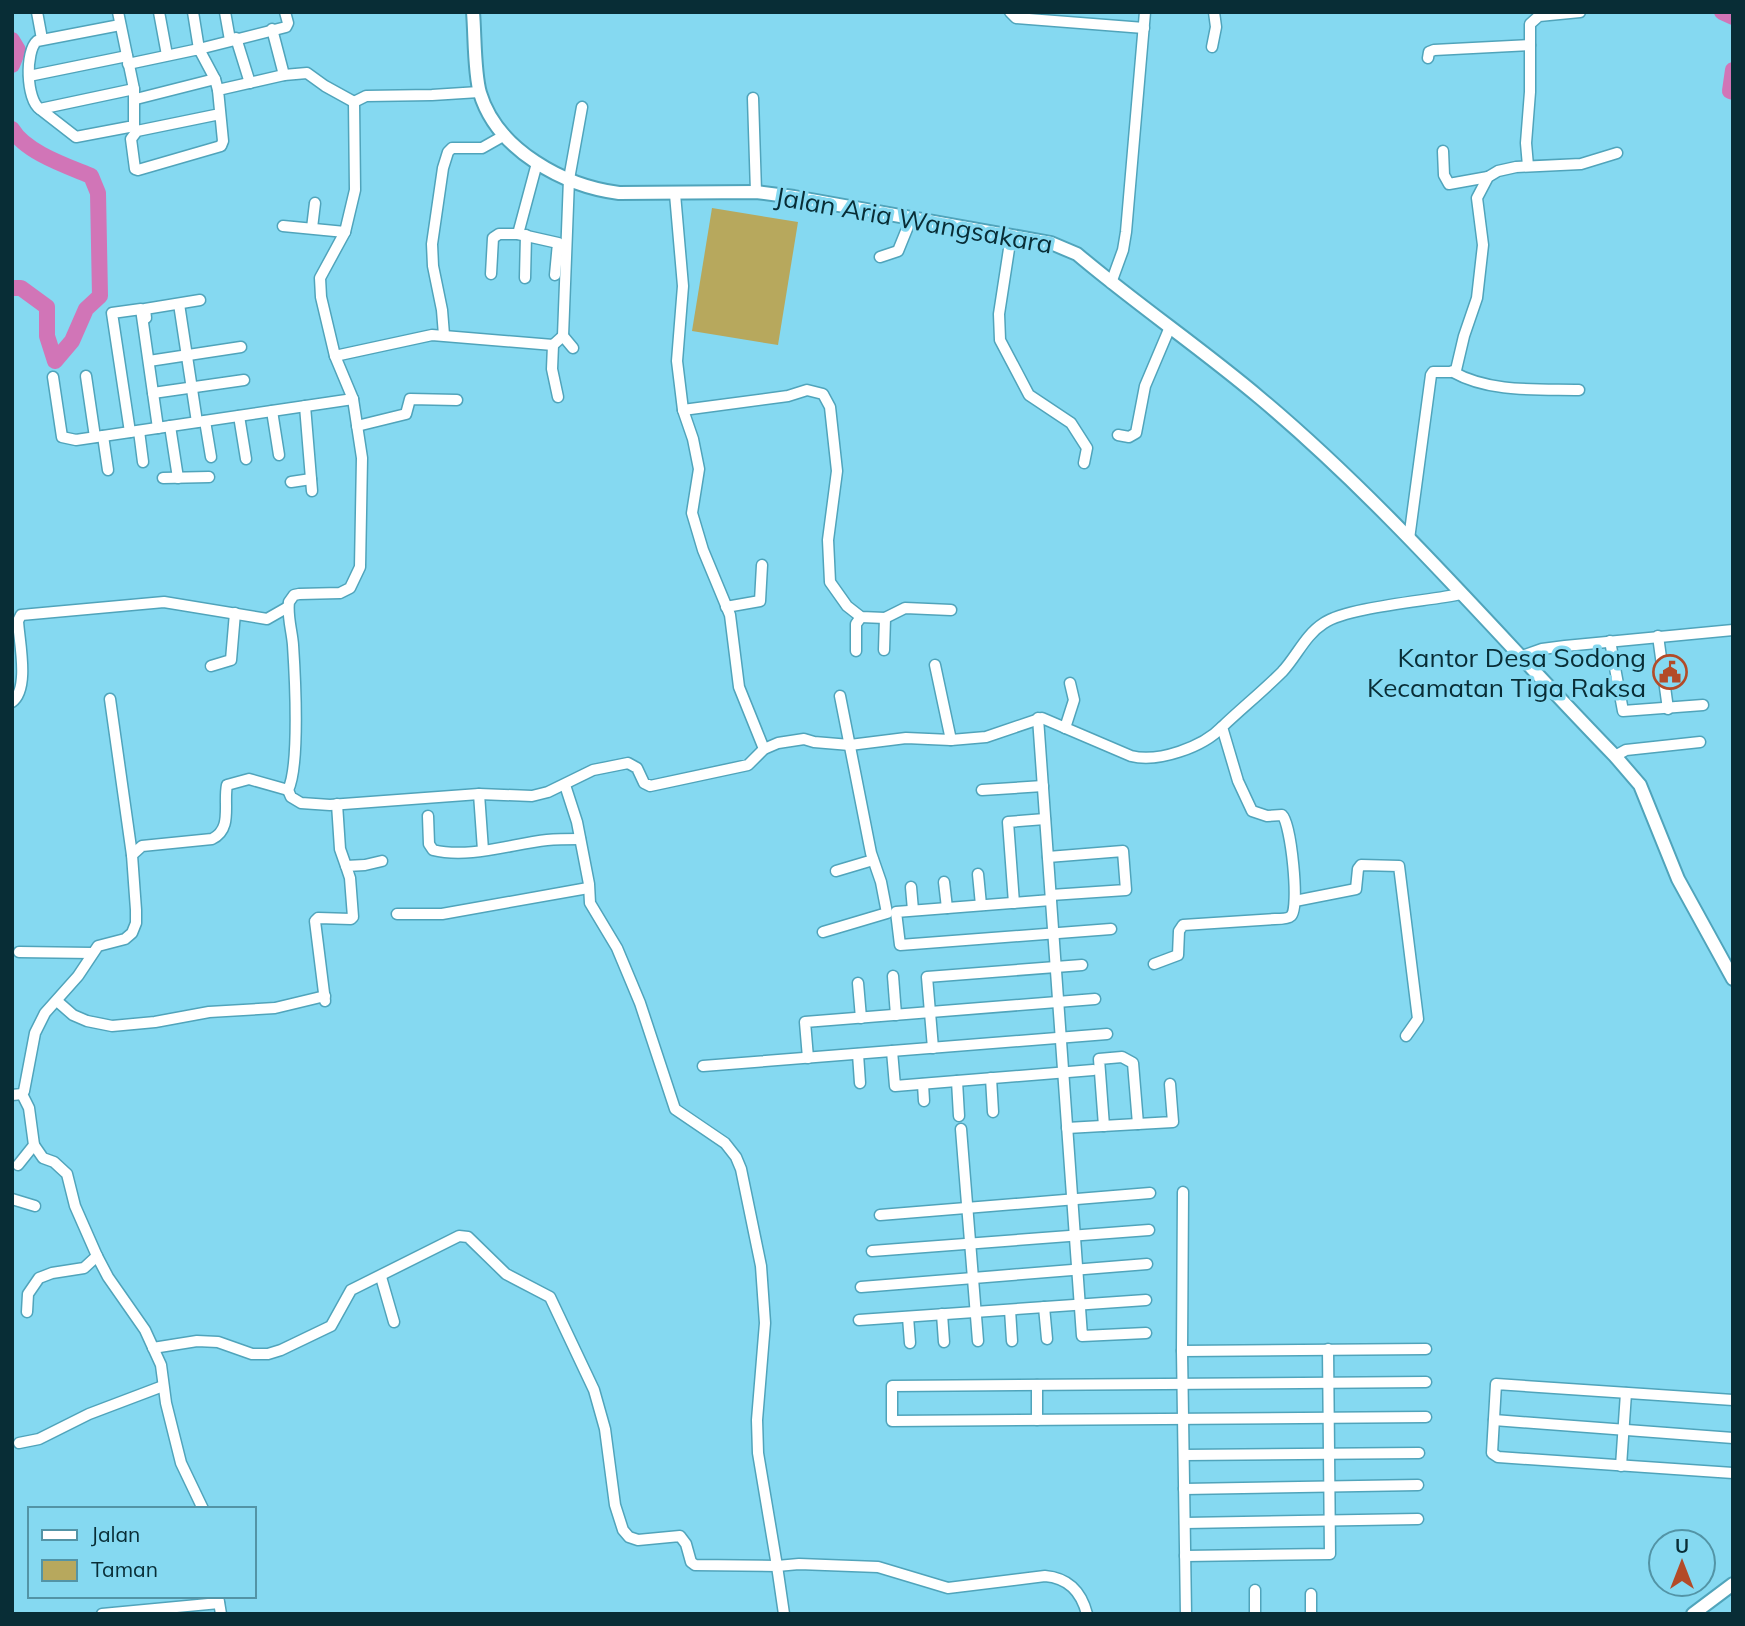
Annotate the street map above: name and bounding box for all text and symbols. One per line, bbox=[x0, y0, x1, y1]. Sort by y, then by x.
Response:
street label: Jalan Aria Wangsakara bbox=[773, 179, 1055, 261]
place label: Kantor Desa Sodong Kecamatan Tiga Raksa bbox=[1367, 641, 1646, 704]
public building icon: Kantor Desa Sodong Kecamatan Tiga Raksa bbox=[1651, 653, 1689, 691]
legend bbox=[28, 1507, 256, 1598]
text: Jalan bbox=[91, 1521, 140, 1547]
north arrow bbox=[1647, 1528, 1717, 1598]
text: U bbox=[1675, 1534, 1689, 1558]
text: Taman bbox=[91, 1556, 158, 1582]

